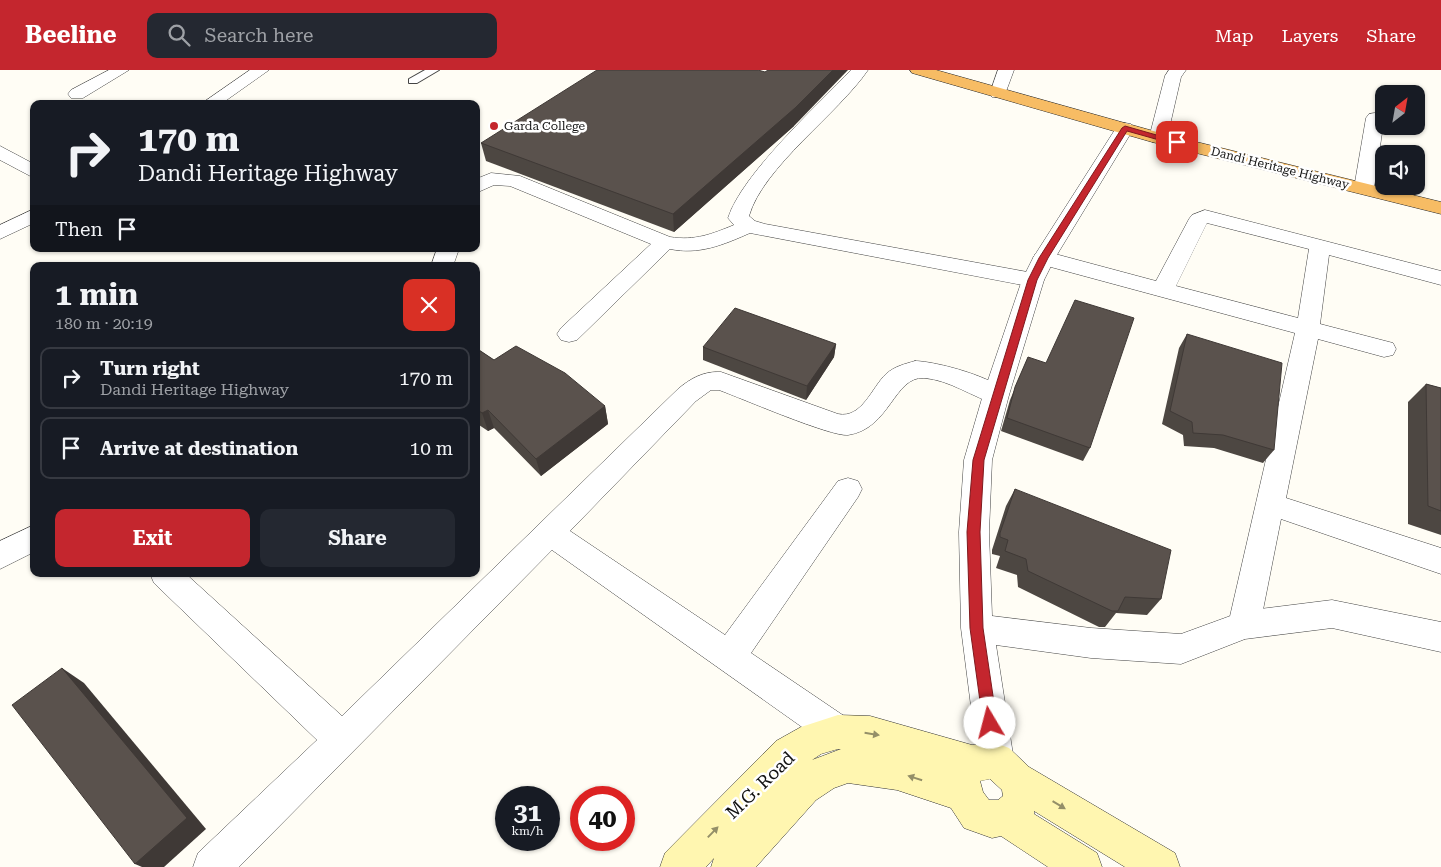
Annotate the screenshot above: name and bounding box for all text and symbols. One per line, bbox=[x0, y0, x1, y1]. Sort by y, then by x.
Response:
search box bbox=[147, 13, 497, 58]
text: Beeline bbox=[25, 21, 117, 49]
icon: search bbox=[165, 21, 193, 49]
text: Search here bbox=[205, 24, 313, 47]
text: Map bbox=[1215, 25, 1254, 46]
text: Layers bbox=[1282, 25, 1338, 46]
text: Share bbox=[1366, 25, 1416, 46]
north arrow bbox=[1375, 85, 1425, 135]
map controls bbox=[1375, 85, 1425, 195]
text: 170 m bbox=[138, 119, 239, 160]
place label: Garda College bbox=[504, 119, 586, 133]
icon: right bbox=[55, 120, 120, 185]
marker: Garda College bbox=[488, 120, 500, 132]
pin bbox=[1156, 121, 1198, 163]
icon: arrive bbox=[1163, 128, 1191, 156]
street label: Dandi Heritage Highway bbox=[1210, 144, 1351, 192]
button: sound bbox=[1375, 145, 1425, 195]
text: Dandi Heritage Highway bbox=[138, 161, 398, 186]
icon: arrive bbox=[113, 215, 141, 243]
text: Then bbox=[55, 218, 103, 241]
text: 1 min bbox=[55, 277, 138, 312]
button: close bbox=[403, 279, 455, 331]
text: 180 m · 20:19 bbox=[55, 314, 153, 333]
text: Turn right bbox=[100, 357, 200, 380]
icon: right bbox=[57, 364, 85, 392]
text: 170 m bbox=[399, 367, 453, 390]
text: Dandi Heritage Highway bbox=[100, 380, 289, 399]
icon: arrive bbox=[57, 434, 85, 462]
text: Arrive at destination bbox=[100, 437, 298, 460]
text: 10 m bbox=[410, 437, 453, 460]
button: Exit bbox=[55, 509, 250, 567]
button: Share bbox=[260, 509, 455, 567]
position arrow bbox=[963, 696, 1015, 748]
one-way arrow bbox=[865, 731, 881, 739]
street label: M.G. Road bbox=[721, 747, 799, 823]
one-way arrow bbox=[908, 774, 923, 781]
speed limit sign: 40 bbox=[570, 786, 635, 851]
text: 31 bbox=[513, 798, 542, 827]
one-way arrow bbox=[1052, 801, 1065, 810]
text: km/h bbox=[511, 824, 544, 838]
one-way arrow bbox=[707, 826, 719, 838]

